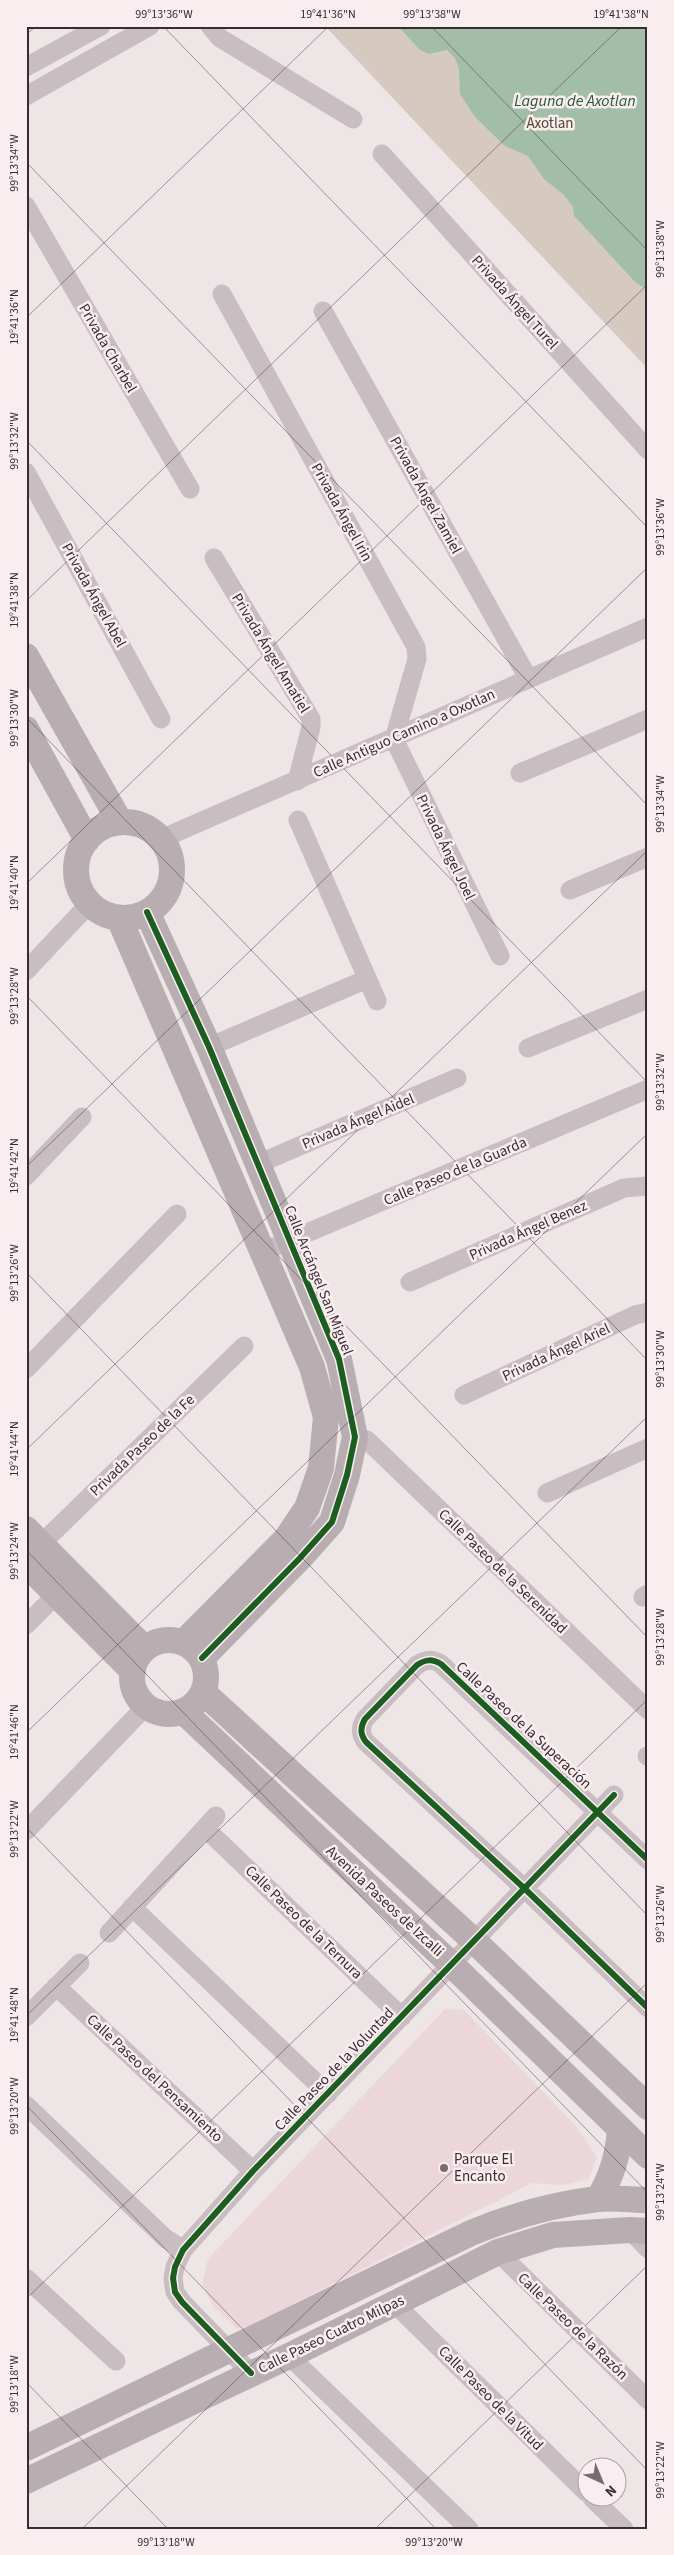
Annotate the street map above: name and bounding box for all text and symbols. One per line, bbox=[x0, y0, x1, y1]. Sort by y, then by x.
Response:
text: 99°13'36"W bbox=[135, 6, 193, 23]
text: 19°41'36"N bbox=[300, 6, 356, 23]
text: 99°13'38"W bbox=[403, 6, 461, 23]
text: 19°41'38"N bbox=[593, 6, 649, 23]
water label: Laguna de Axotlan bbox=[514, 90, 636, 112]
park label: Axotlan bbox=[526, 113, 574, 134]
text: 99°13'34"W bbox=[6, 134, 23, 192]
text: 99°13'38"W bbox=[652, 220, 669, 278]
street label: Privada Ángel Turel bbox=[467, 251, 563, 354]
text: 19°41'36"N bbox=[6, 289, 23, 345]
street label: Privada Charbel bbox=[74, 300, 142, 397]
text: 99°13'32"W bbox=[6, 412, 23, 470]
street label: Privada Ángel Zamiel bbox=[385, 433, 467, 558]
street label: Privada Ángel Irin bbox=[306, 459, 377, 565]
text: 99°13'36"W bbox=[652, 498, 669, 556]
street label: Privada Ángel Abel bbox=[56, 539, 131, 651]
text: 19°41'38"N bbox=[6, 572, 23, 628]
street label: Privada Ángel Amatiel bbox=[226, 589, 315, 717]
street label: Calle Antiguo Camino a Oxotlan bbox=[310, 684, 498, 783]
text: 99°13'30"W bbox=[6, 689, 23, 747]
text: 99°13'34"W bbox=[652, 775, 669, 833]
street label: Privada Ángel Joel bbox=[411, 791, 480, 904]
text: 19°41'40"N bbox=[6, 855, 23, 911]
text: 99°13'28"W bbox=[6, 967, 23, 1025]
text: 99°13'32"W bbox=[652, 1053, 669, 1111]
street label: Privada Ángel Aidel bbox=[299, 1088, 418, 1155]
street label: Calle Paseo de la Guarda bbox=[380, 1132, 530, 1211]
text: 19°41'42"N bbox=[6, 1138, 23, 1194]
street label: Privada Ángel Benez bbox=[466, 1195, 590, 1266]
street label: Calle Arcángel San Miguel bbox=[279, 1202, 358, 1358]
text: 99°13'26"W bbox=[6, 1244, 23, 1302]
street label: Privada Ángel Ariel bbox=[499, 1318, 614, 1387]
text: 99°13'30"W bbox=[652, 1330, 669, 1388]
street label: Privada Paseo de la Fe bbox=[85, 1390, 199, 1501]
text: 19°41'44"N bbox=[6, 1421, 23, 1477]
street label: Calle Paseo de la Serenidad bbox=[434, 1504, 572, 1639]
text: 99°13'24"W bbox=[6, 1522, 23, 1580]
text: 99°13'28"W bbox=[652, 1608, 669, 1666]
street label: Calle Paseo de la Superación bbox=[451, 1657, 596, 1794]
text: 19°41'46"N bbox=[6, 1704, 23, 1760]
text: 99°13'22"W bbox=[6, 1800, 23, 1858]
street label: Avenida Paseos de Izcalli bbox=[321, 1841, 448, 1962]
street label: Calle Paseo de la Ternura bbox=[240, 1861, 367, 1984]
text: 99°13'26"W bbox=[652, 1885, 669, 1943]
text: 19°41'48"N bbox=[6, 1987, 23, 2043]
street label: Calle Paseo de la Voluntad bbox=[270, 2003, 399, 2136]
street label: Calle Paseo del Pensamiento bbox=[82, 2009, 227, 2147]
text: 99°13'20"W bbox=[6, 2077, 23, 2135]
place label: Parque El Encanto bbox=[454, 2149, 513, 2187]
marker: Parque El Encanto bbox=[438, 2162, 450, 2174]
text: 99°13'24"W bbox=[652, 2163, 669, 2221]
street label: Calle Paseo de la Razón bbox=[513, 2268, 633, 2385]
street label: Calle Paseo Cuatro Milpas bbox=[255, 2290, 408, 2379]
street label: Calle Paseo de la Vitud bbox=[434, 2341, 548, 2455]
text: 99°13'18"W bbox=[6, 2355, 23, 2413]
text: 99°13'22"W bbox=[652, 2441, 669, 2499]
north arrow bbox=[576, 2458, 626, 2508]
text: N bbox=[600, 2480, 621, 2501]
text: 99°13'18"W bbox=[137, 2534, 195, 2551]
text: 99°13'20"W bbox=[405, 2534, 463, 2551]

